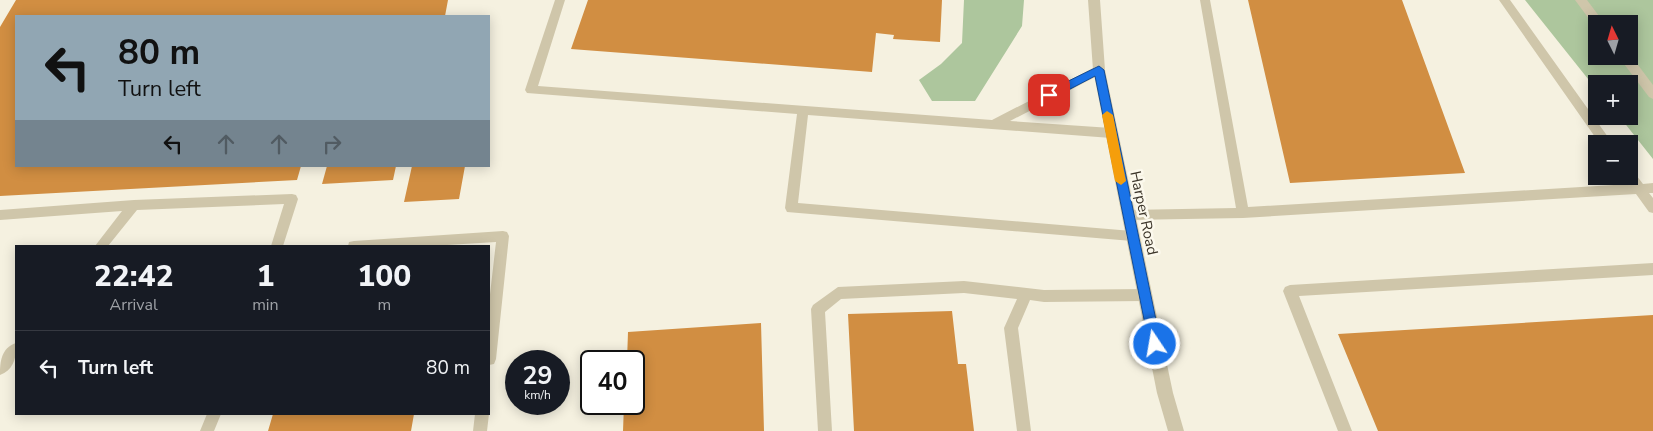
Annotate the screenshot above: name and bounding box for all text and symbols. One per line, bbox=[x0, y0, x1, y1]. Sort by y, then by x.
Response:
north arrow bbox=[1588, 15, 1638, 65]
map controls bbox=[1588, 15, 1638, 185]
text: 80 m bbox=[118, 29, 200, 76]
icon: left bbox=[35, 35, 100, 100]
text: Turn left bbox=[118, 74, 201, 104]
pin bbox=[1028, 74, 1070, 116]
button: + bbox=[1588, 75, 1638, 125]
icon: arrive bbox=[1035, 81, 1063, 109]
icon: left bbox=[159, 130, 187, 158]
icon: ahead bbox=[212, 130, 240, 158]
icon: ahead bbox=[265, 130, 293, 158]
icon: right bbox=[318, 130, 346, 158]
button: − bbox=[1588, 135, 1638, 185]
street label: Harper Road bbox=[1125, 169, 1163, 257]
text: 22:42 bbox=[94, 256, 173, 297]
text: 1 bbox=[256, 256, 274, 297]
text: 100 bbox=[357, 256, 411, 297]
text: Arrival bbox=[110, 294, 158, 316]
text: min bbox=[252, 294, 279, 316]
text: m bbox=[377, 294, 391, 316]
position arrow bbox=[1128, 317, 1180, 369]
speed limit sign: 40 bbox=[580, 350, 645, 415]
icon: left bbox=[35, 354, 63, 382]
text: Turn left bbox=[78, 355, 153, 381]
text: 80 m bbox=[426, 355, 470, 381]
text: 29 bbox=[522, 359, 553, 393]
text: km/h bbox=[524, 387, 551, 403]

